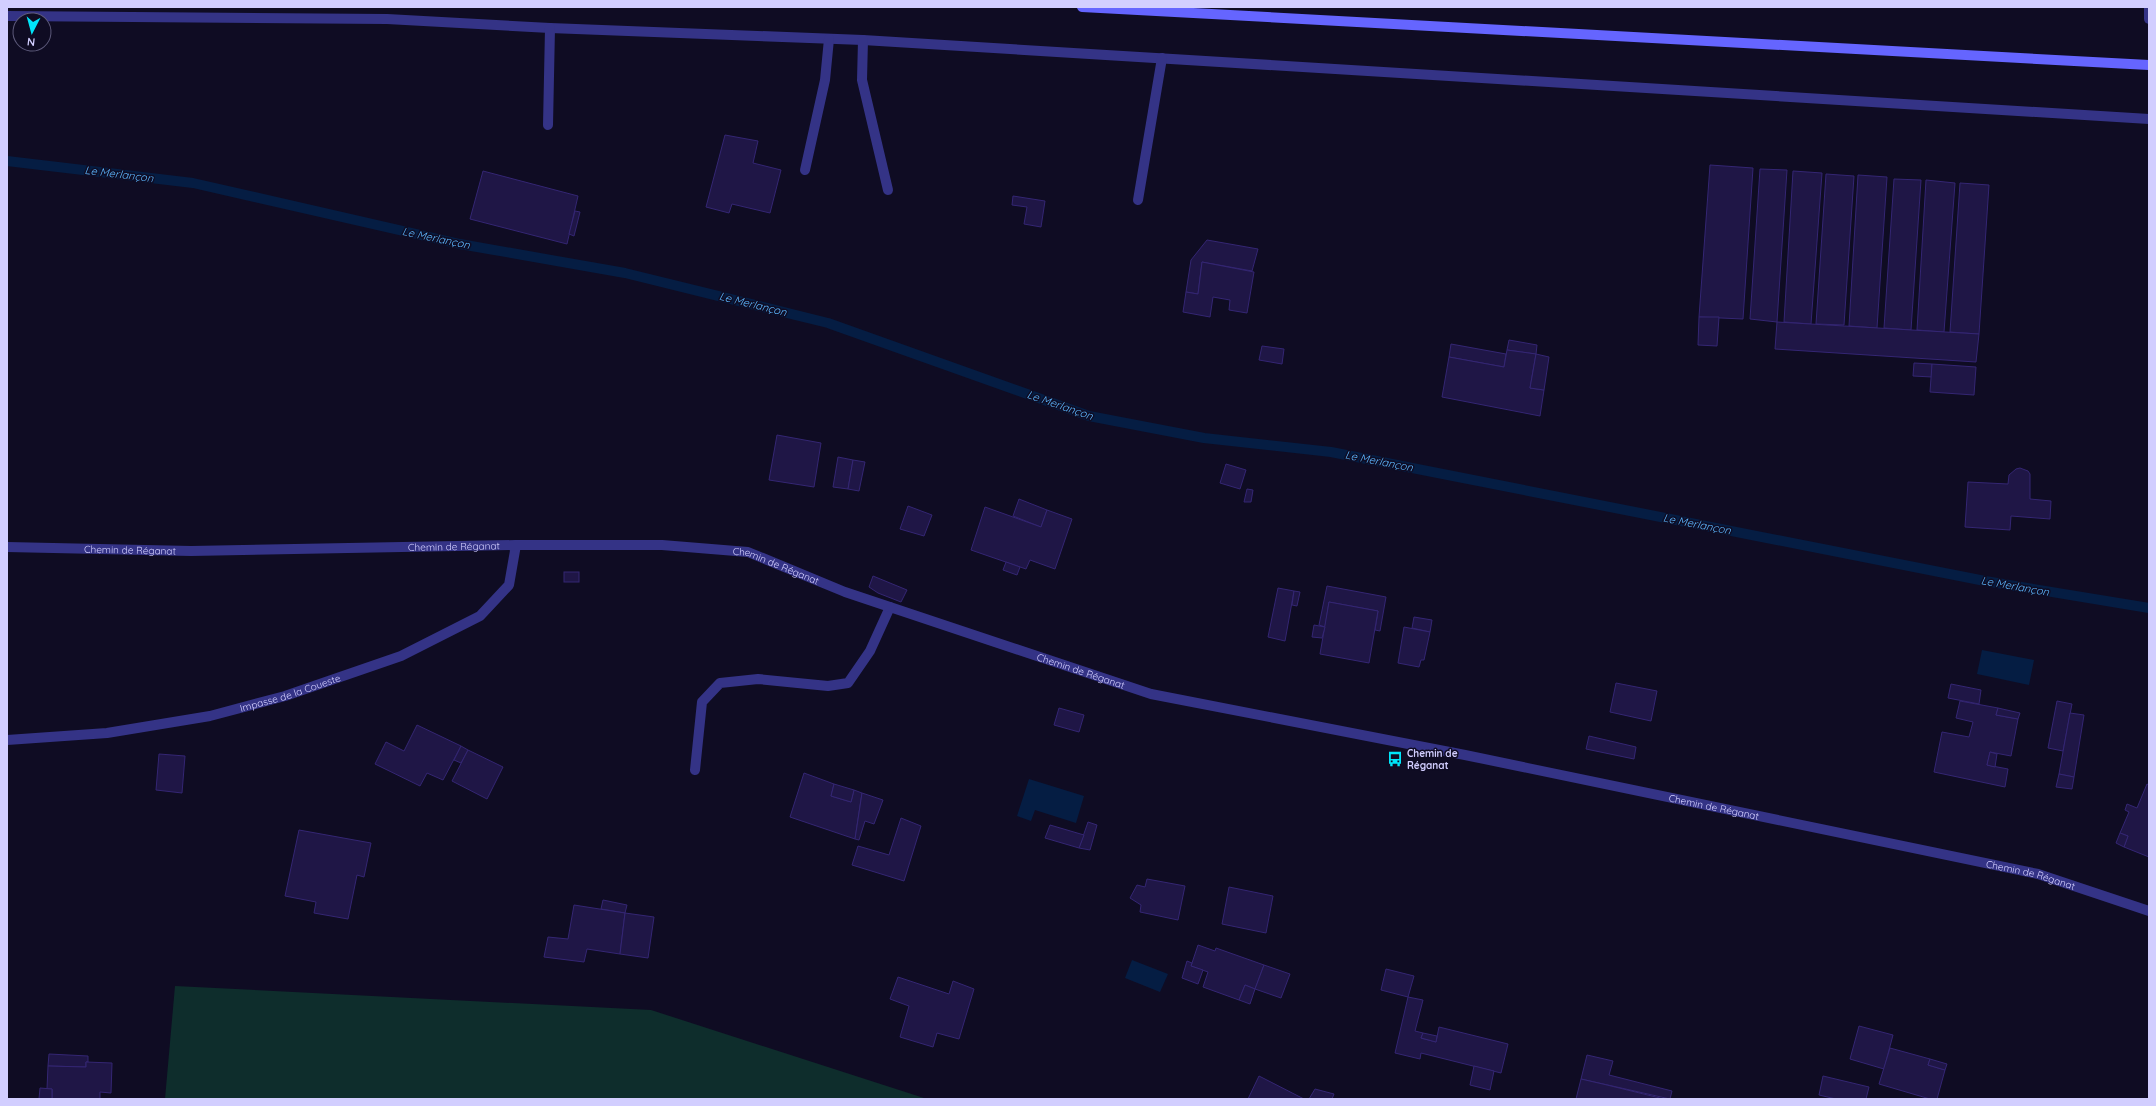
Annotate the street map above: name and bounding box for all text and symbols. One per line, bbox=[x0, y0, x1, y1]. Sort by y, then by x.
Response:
north arrow bbox=[12, 12, 52, 52]
text: N bbox=[26, 35, 36, 49]
water label: Le Merlançon bbox=[84, 163, 155, 185]
water label: Le Merlançon bbox=[401, 224, 472, 252]
water label: Le Merlançon bbox=[718, 289, 789, 319]
water label: Le Merlançon bbox=[1025, 387, 1095, 423]
water label: Le Merlançon bbox=[1344, 448, 1415, 475]
water label: Le Merlançon bbox=[1662, 511, 1733, 538]
street label: Chemin de Réganat bbox=[408, 539, 501, 553]
street label: Chemin de Réganat bbox=[84, 542, 177, 557]
street label: Chemin de Réganat bbox=[732, 544, 822, 587]
water label: Le Merlançon bbox=[1980, 573, 2051, 599]
street label: Chemin de Réganat bbox=[1035, 650, 1127, 692]
street label: Impasse de la Coueste bbox=[238, 671, 342, 714]
place label: Chemin de Réganat bbox=[1407, 747, 1458, 772]
bus stop icon: Chemin de Réganat bbox=[1386, 750, 1404, 768]
street label: Chemin de Réganat bbox=[1668, 791, 1761, 823]
street label: Chemin de Réganat bbox=[1985, 857, 2078, 893]

